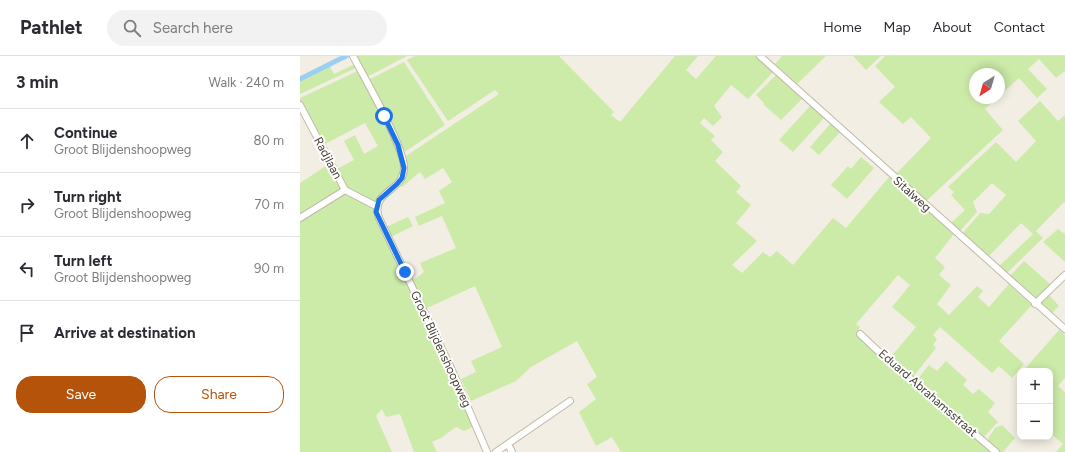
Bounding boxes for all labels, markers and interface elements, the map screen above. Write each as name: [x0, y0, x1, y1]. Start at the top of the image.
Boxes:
search box: [107, 10, 387, 46]
text: Pathlet: [20, 16, 83, 39]
icon: search: [121, 17, 143, 39]
text: Search here: [153, 19, 233, 37]
text: Home: [823, 19, 862, 36]
text: Map: [884, 19, 911, 36]
text: About: [933, 19, 972, 36]
text: Contact: [994, 19, 1045, 36]
north arrow: [969, 68, 1005, 104]
text: 3 min: [16, 72, 58, 92]
text: Walk · 240 m: [209, 75, 284, 90]
route start: [375, 107, 393, 125]
text: Continue: [54, 124, 117, 142]
icon: ahead: [16, 130, 38, 152]
text: 80 m: [253, 133, 284, 148]
street label: Radjlaan: [311, 135, 345, 182]
text: Groot Blijdenshoopweg: [54, 142, 191, 157]
street label: Sitalweg: [890, 173, 934, 215]
text: Turn right: [54, 188, 122, 206]
icon: right: [16, 194, 38, 216]
text: 70 m: [254, 197, 284, 212]
text: Groot Blijdenshoopweg: [54, 206, 191, 221]
text: Turn left: [54, 252, 112, 270]
icon: left: [16, 258, 38, 280]
text: 90 m: [254, 261, 284, 276]
route end: [396, 263, 414, 281]
text: Groot Blijdenshoopweg: [54, 270, 191, 285]
street label: Groot Blijdenshoopweg: [408, 289, 474, 409]
icon: arrive: [16, 322, 38, 344]
text: Arrive at destination: [54, 324, 195, 342]
street label: Eduard Abrahamsstraat: [876, 346, 980, 440]
map controls: [1017, 368, 1053, 440]
button: +: [1017, 368, 1053, 404]
button: Save: [16, 376, 146, 413]
button: Share: [154, 376, 284, 413]
button: −: [1017, 404, 1053, 440]

